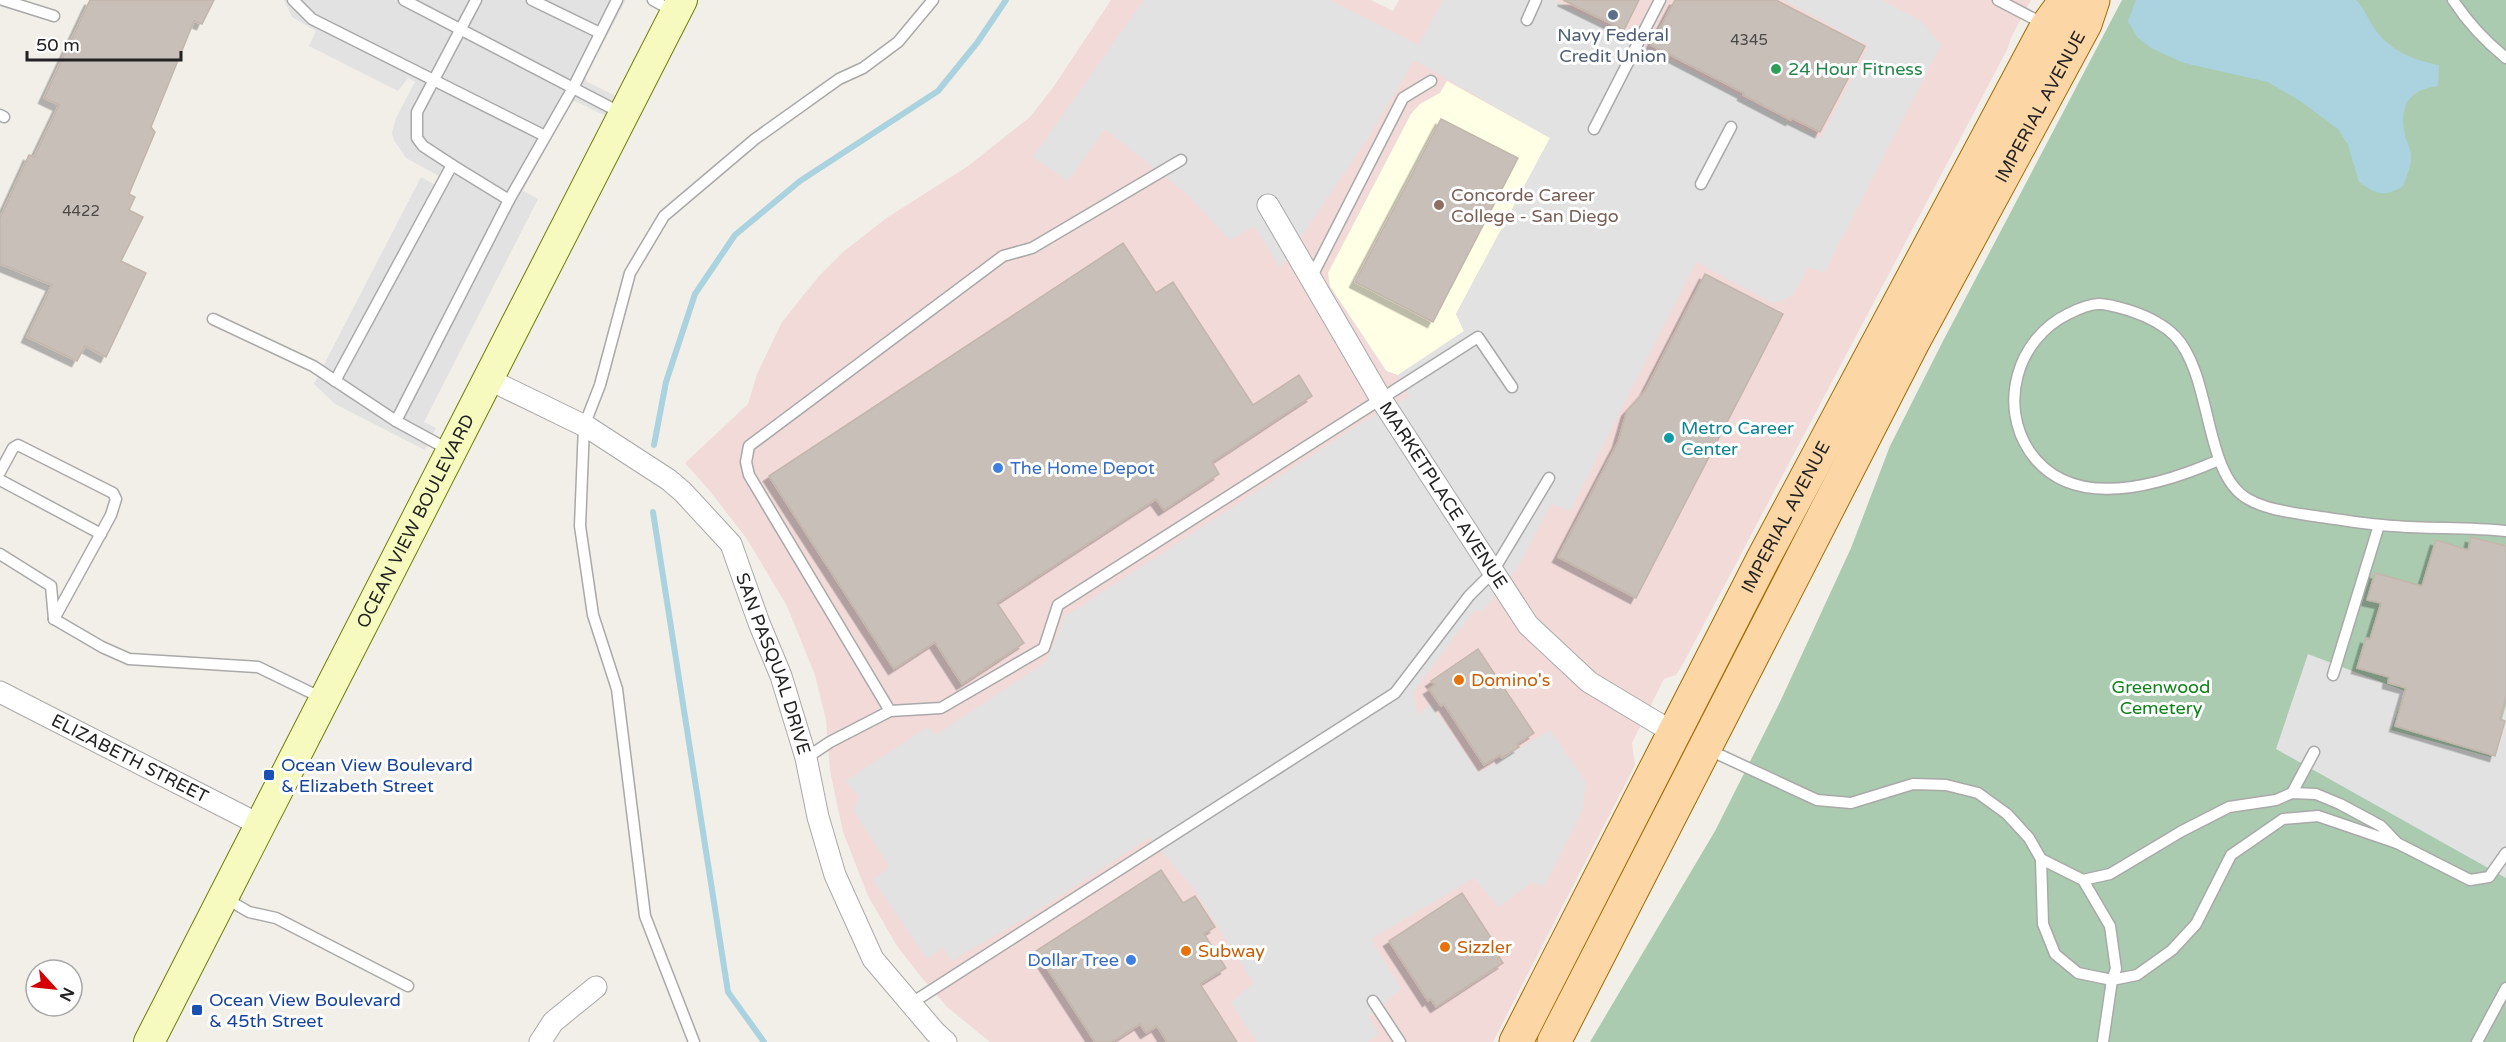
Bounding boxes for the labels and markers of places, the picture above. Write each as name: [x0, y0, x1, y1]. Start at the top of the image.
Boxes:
marker: Navy Federal Credit Union: [1606, 8, 1620, 22]
place label: Navy Federal Credit Union: [1557, 24, 1669, 67]
place label: 24 Hour Fitness: [1788, 58, 1923, 80]
marker: 24 Hour Fitness: [1769, 62, 1783, 76]
place label: Concorde Career College - San Diego: [1451, 184, 1619, 227]
marker: Concorde Career College - San Diego: [1432, 198, 1446, 212]
place label: Metro Career Center: [1681, 417, 1794, 460]
marker: Metro Career Center: [1662, 431, 1676, 445]
place label: The Home Depot: [1010, 457, 1155, 479]
marker: The Home Depot: [991, 461, 1005, 475]
place label: Domino's: [1471, 669, 1550, 691]
marker: Domino's: [1452, 673, 1466, 687]
place label: Ocean View Boulevard & Elizabeth Street: [281, 754, 473, 797]
marker: Ocean View Boulevard & Elizabeth Street: [262, 768, 276, 782]
place label: Sizzler: [1457, 936, 1512, 958]
place label: Subway: [1198, 940, 1265, 962]
marker: Sizzler: [1438, 940, 1452, 954]
marker: Subway: [1179, 944, 1193, 958]
place label: Dollar Tree: [1027, 949, 1119, 971]
marker: Dollar Tree: [1124, 953, 1138, 967]
place label: Ocean View Boulevard & 45th Street: [209, 989, 401, 1032]
marker: Ocean View Boulevard & 45th Street: [190, 1003, 204, 1017]

